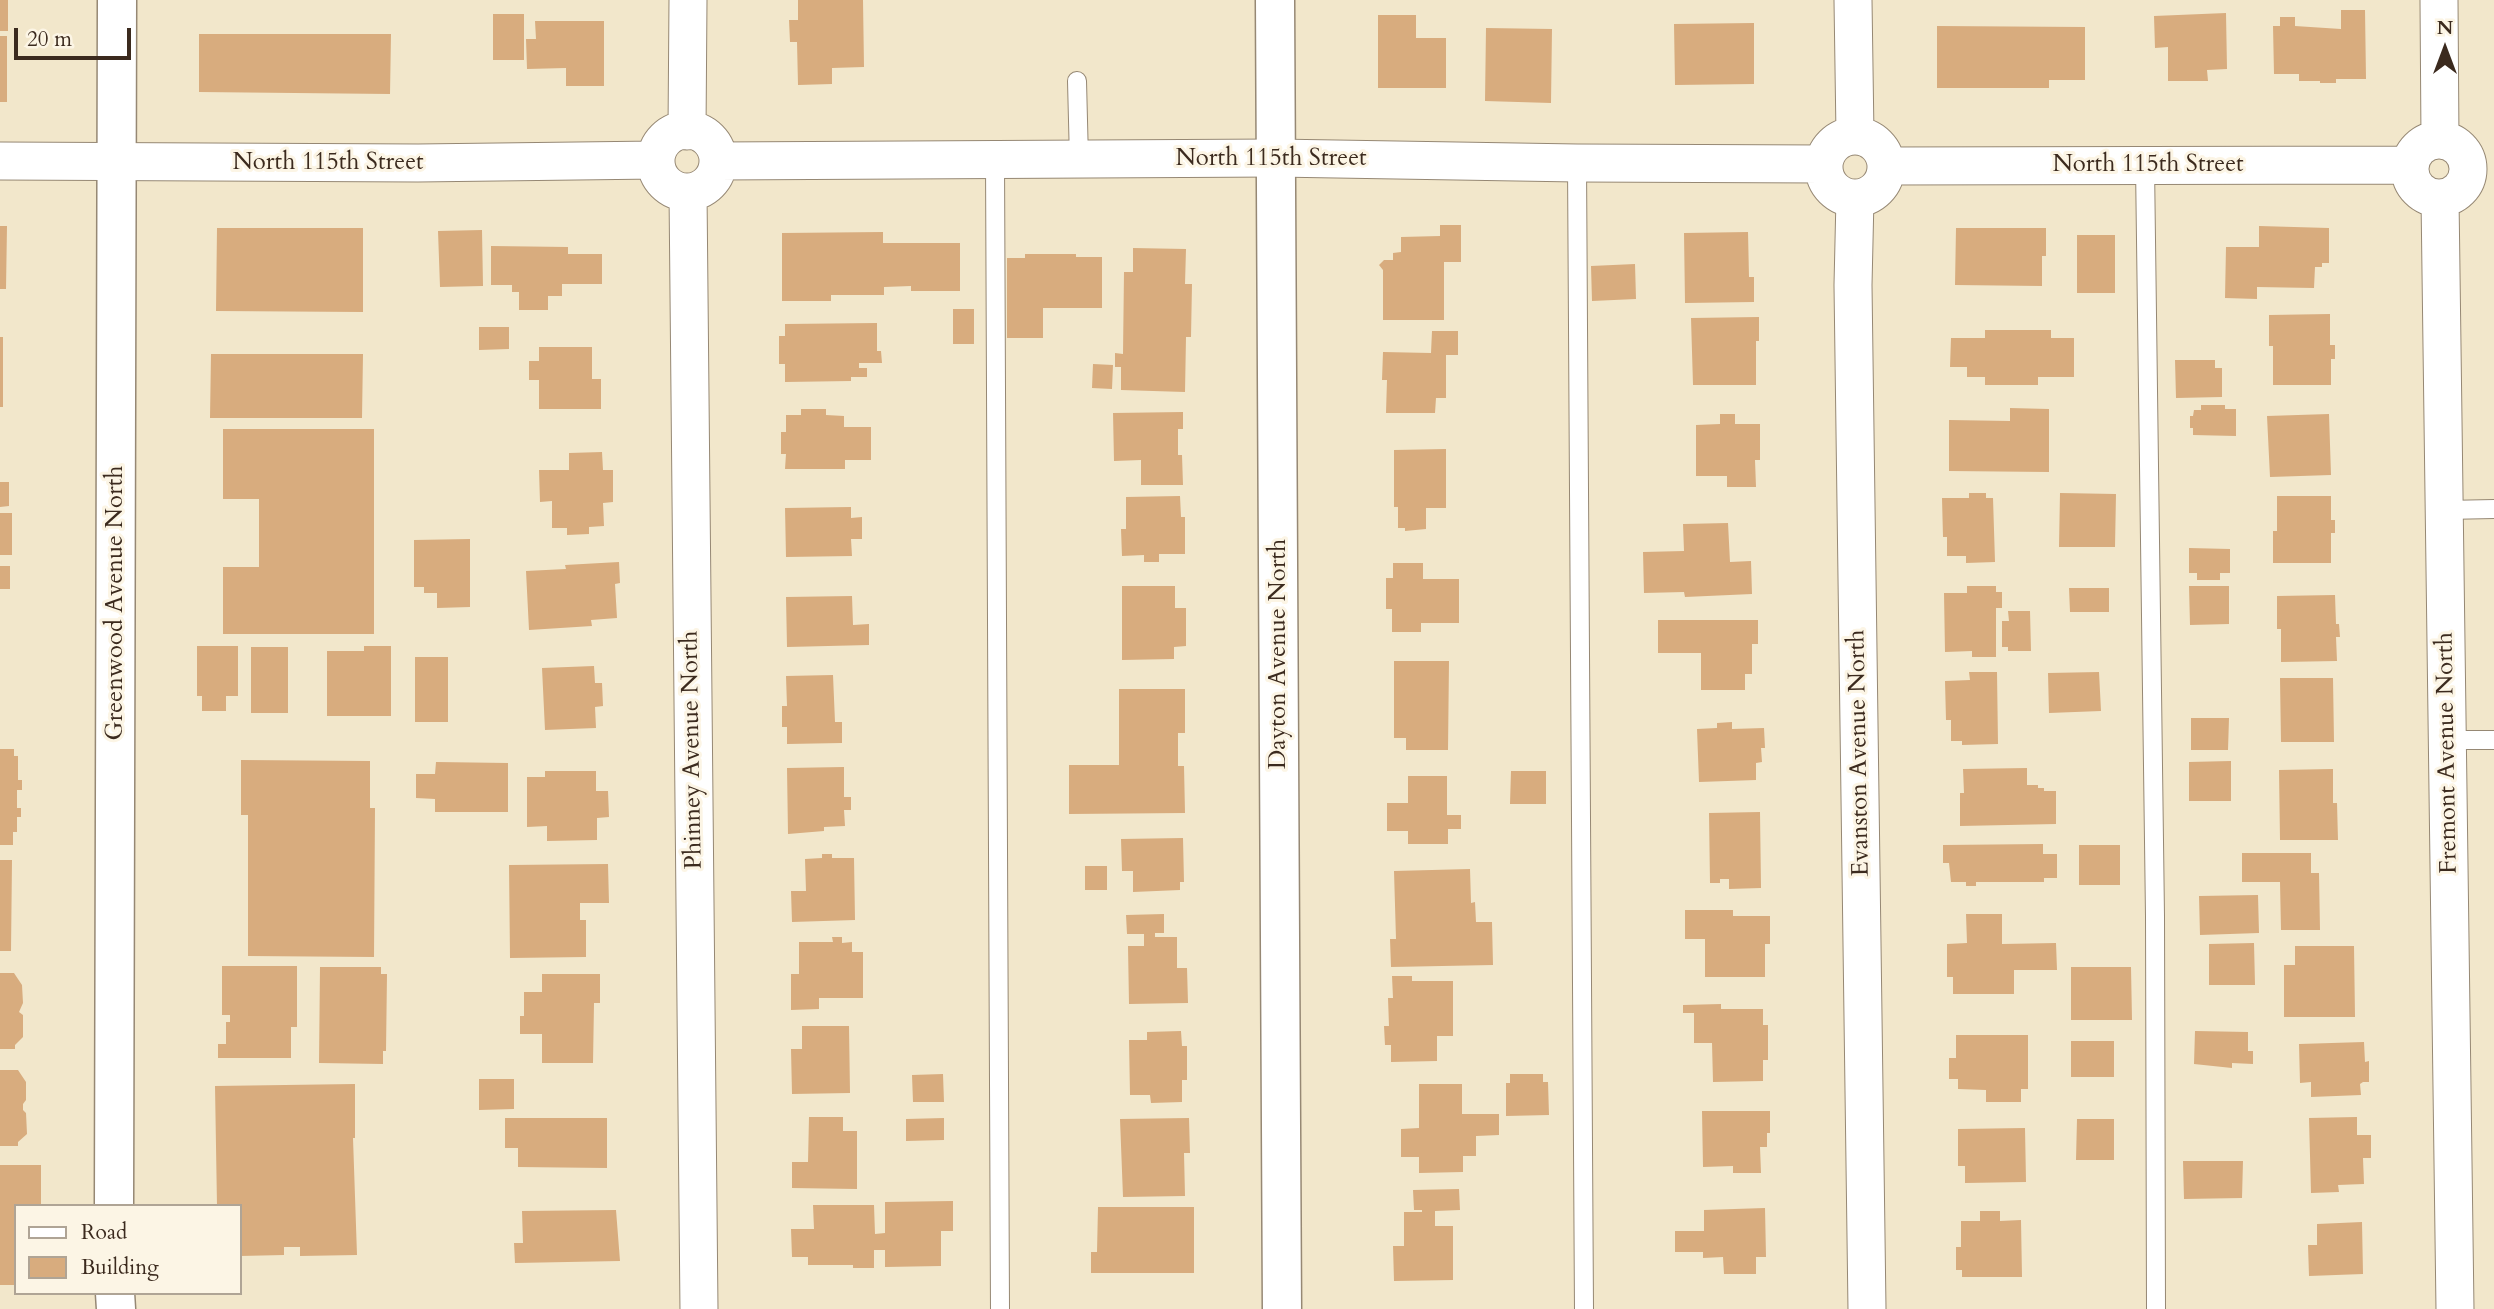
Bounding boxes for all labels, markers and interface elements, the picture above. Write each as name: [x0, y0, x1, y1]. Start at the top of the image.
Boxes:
scale bar: [18, 14, 135, 58]
north arrow: [2410, 14, 2480, 84]
text: N: [2437, 15, 2453, 41]
text: 20 m: [27, 25, 72, 54]
street label: North 115th Street: [1175, 145, 1367, 173]
street label: North 115th Street: [232, 149, 424, 177]
street label: North 115th Street: [2052, 151, 2244, 179]
street label: Greenwood Avenue North: [102, 466, 130, 740]
street label: Dayton Avenue North: [1265, 539, 1293, 769]
street label: Evanston Avenue North: [1843, 629, 1877, 877]
street label: Phinney Avenue North: [677, 630, 709, 870]
street label: Fremont Avenue North: [2431, 632, 2465, 874]
legend: [14, 1204, 242, 1295]
text: Road: [81, 1218, 127, 1247]
text: Building: [81, 1253, 159, 1282]

